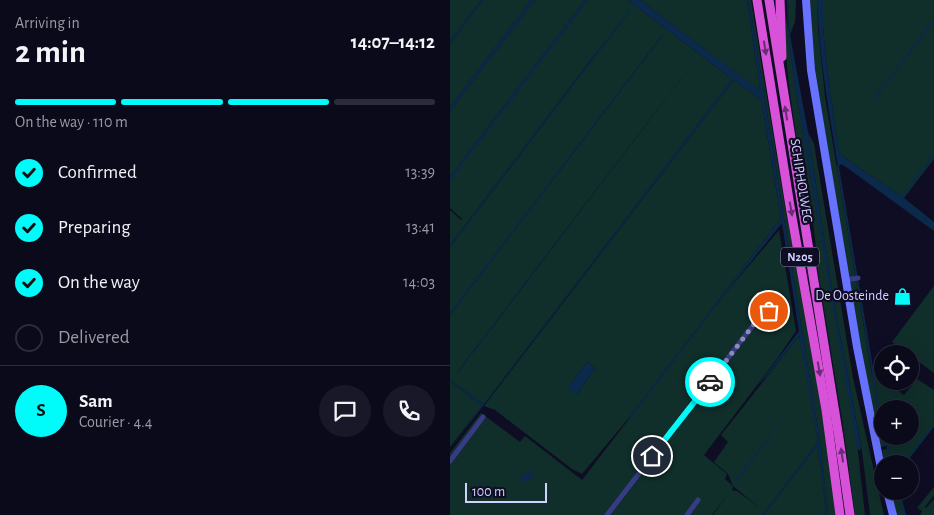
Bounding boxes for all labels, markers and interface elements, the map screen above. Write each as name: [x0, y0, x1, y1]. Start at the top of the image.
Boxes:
text: Arriving in: [15, 15, 80, 31]
text: 14:07–14:12: [351, 33, 435, 52]
text: 2 min: [15, 36, 86, 68]
one-way arrow: [762, 40, 770, 56]
one-way arrow: [782, 105, 790, 121]
text: On the way · 110 m: [15, 114, 128, 130]
street label: SCHIPHOLWEG: [787, 138, 815, 224]
icon: check: [15, 159, 43, 187]
text: Confirmed: [58, 163, 137, 182]
text: 13:39: [405, 164, 435, 180]
one-way arrow: [787, 201, 795, 217]
icon: check: [15, 214, 43, 242]
text: Preparing: [58, 218, 131, 237]
text: 13:41: [406, 219, 435, 235]
road number: N205: [781, 248, 819, 266]
icon: check: [15, 269, 43, 297]
text: On the way: [58, 273, 140, 292]
text: 14:03: [403, 274, 435, 290]
shop icon: De Oosteinde: [893, 286, 913, 306]
place label: De Oosteinde: [815, 289, 889, 303]
pin: [748, 290, 790, 332]
icon: bag: [755, 297, 783, 325]
text: Delivered: [58, 328, 130, 347]
map controls: [874, 345, 919, 500]
button: locate: [874, 345, 919, 390]
courier: [685, 357, 735, 407]
one-way arrow: [815, 361, 823, 377]
icon: car: [696, 368, 724, 396]
button: chat: [319, 385, 371, 437]
button: phone: [383, 385, 435, 437]
text: Sam: [79, 392, 113, 411]
button: +: [874, 400, 919, 445]
text: S: [36, 401, 46, 420]
text: Courier · 4.4: [79, 414, 152, 430]
pin: [631, 435, 673, 477]
icon: home: [638, 442, 666, 470]
one-way arrow: [837, 446, 845, 462]
button: −: [874, 455, 919, 500]
scale bar: [465, 480, 548, 503]
text: 100 m: [472, 485, 505, 499]

